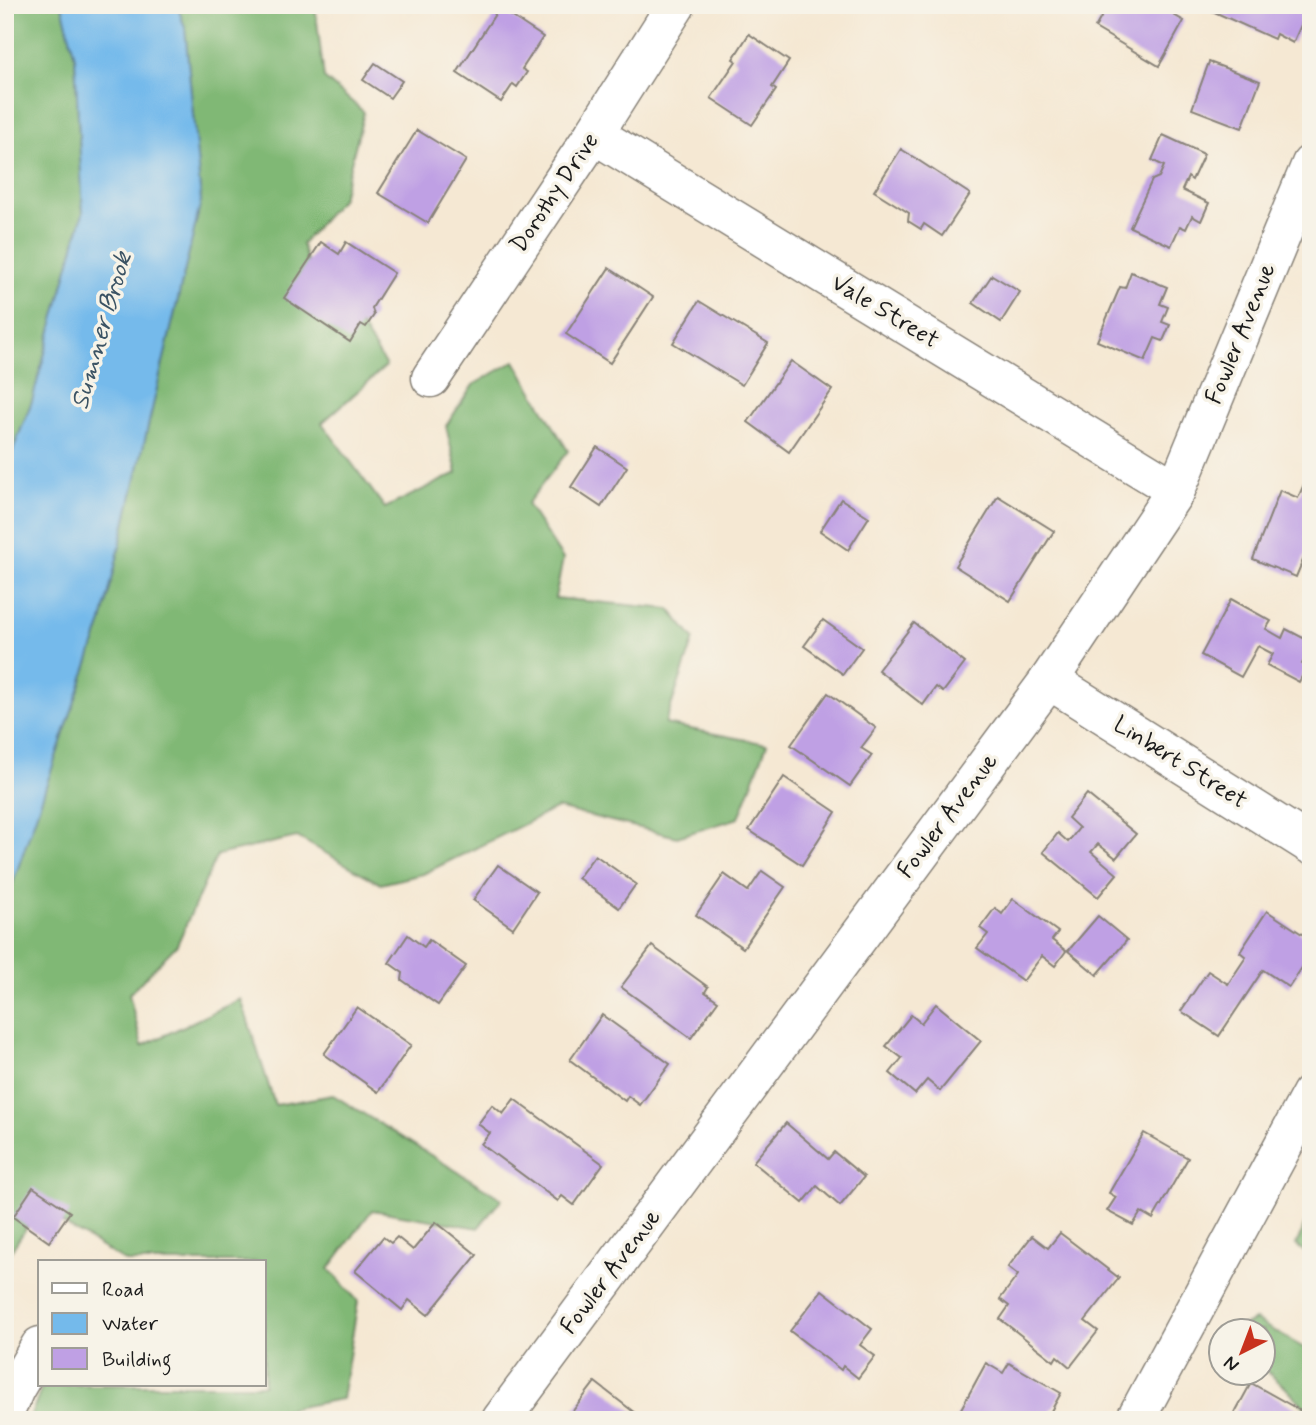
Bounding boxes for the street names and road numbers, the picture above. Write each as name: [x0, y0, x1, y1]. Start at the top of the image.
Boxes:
street label: Dorothy Drive: [504, 127, 606, 259]
street label: Fowler Avenue: [1199, 259, 1283, 409]
street label: Vale Street: [825, 268, 945, 356]
street label: Linbert Street: [1107, 709, 1253, 817]
street label: Fowler Avenue: [891, 747, 1005, 885]
street label: Fowler Avenue: [554, 1203, 668, 1341]

